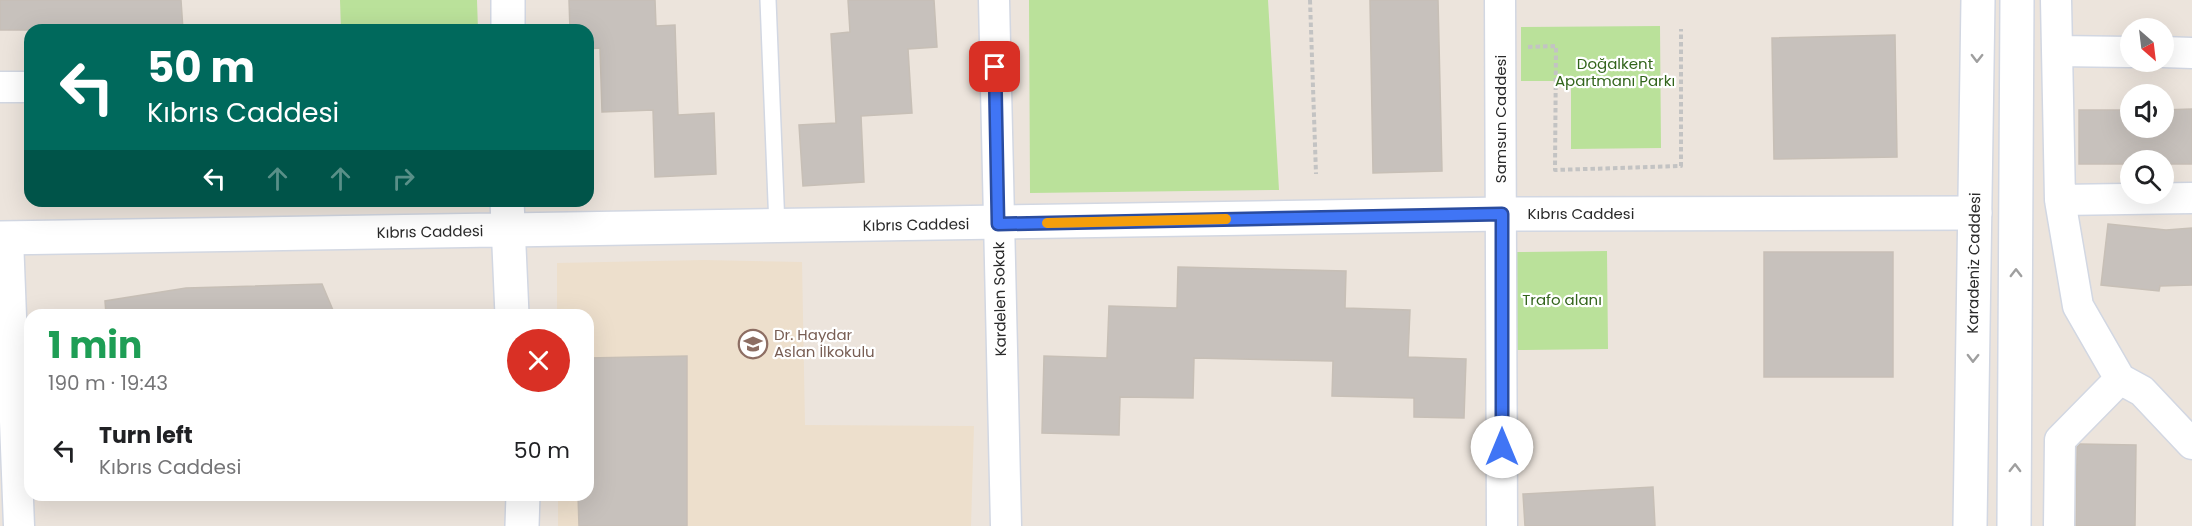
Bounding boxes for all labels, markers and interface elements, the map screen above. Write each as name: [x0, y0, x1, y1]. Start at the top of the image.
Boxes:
north arrow: [2120, 18, 2174, 72]
map controls: [2120, 18, 2174, 204]
text: 50 m: [147, 38, 255, 97]
pin: [969, 41, 1020, 92]
icon: left: [48, 48, 126, 126]
icon: arrive: [978, 50, 1011, 83]
park label: Doğalkent Apartmanı Parkı: [1555, 53, 1675, 91]
one-way arrow: [1971, 54, 1983, 63]
street label: Samsun Caddesi: [1490, 55, 1511, 183]
button: sound: [2120, 84, 2174, 138]
text: Kıbrıs Caddesi: [147, 94, 339, 131]
button: search: [2120, 150, 2174, 204]
icon: left: [198, 162, 231, 195]
icon: ahead: [261, 162, 294, 195]
icon: ahead: [324, 162, 357, 195]
icon: right: [387, 162, 420, 195]
street label: Karadeniz Caddesi: [1962, 192, 1985, 334]
street label: Kıbrıs Caddesi: [1528, 203, 1634, 224]
street label: Kıbrıs Caddesi: [862, 213, 970, 236]
street label: Kıbrıs Caddesi: [376, 220, 484, 243]
street label: Kardelen Sokak: [988, 241, 1011, 357]
one-way arrow: [2010, 268, 2022, 277]
park label: Trafo alanı: [1522, 289, 1602, 310]
text: 1 min: [48, 320, 142, 371]
place label: Dr. Haydar Aslan İlkokulu: [774, 324, 875, 362]
school or university icon: Dr. Haydar Aslan İlkokulu: [737, 328, 769, 360]
button: close: [507, 329, 570, 392]
one-way arrow: [1966, 354, 1979, 363]
text: 190 m · 19:43: [48, 369, 168, 397]
position arrow: [1470, 415, 1534, 479]
text: Turn left: [99, 420, 193, 451]
icon: left: [48, 434, 81, 467]
text: 50 m: [514, 435, 570, 466]
text: Kıbrıs Caddesi: [99, 453, 241, 481]
one-way arrow: [2009, 463, 2021, 472]

